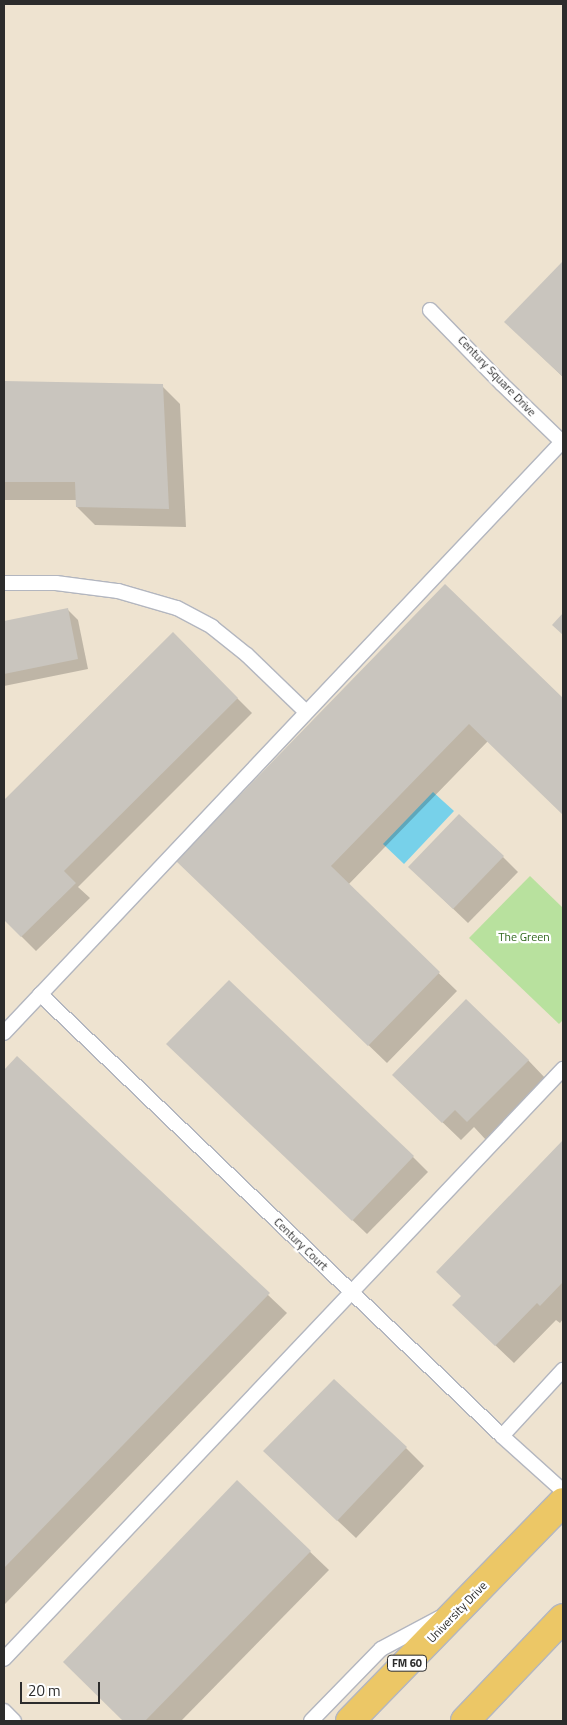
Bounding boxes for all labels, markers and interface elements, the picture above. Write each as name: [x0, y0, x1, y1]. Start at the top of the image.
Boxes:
street label: Century Square Drive: [455, 333, 539, 419]
park label: The Green: [498, 930, 550, 944]
street label: Century Court: [271, 1215, 331, 1273]
street label: University Drive: [424, 1578, 490, 1646]
road number: FM 60: [386, 1655, 428, 1672]
scale bar: [22, 1672, 102, 1704]
text: 20 m: [28, 1679, 61, 1702]

